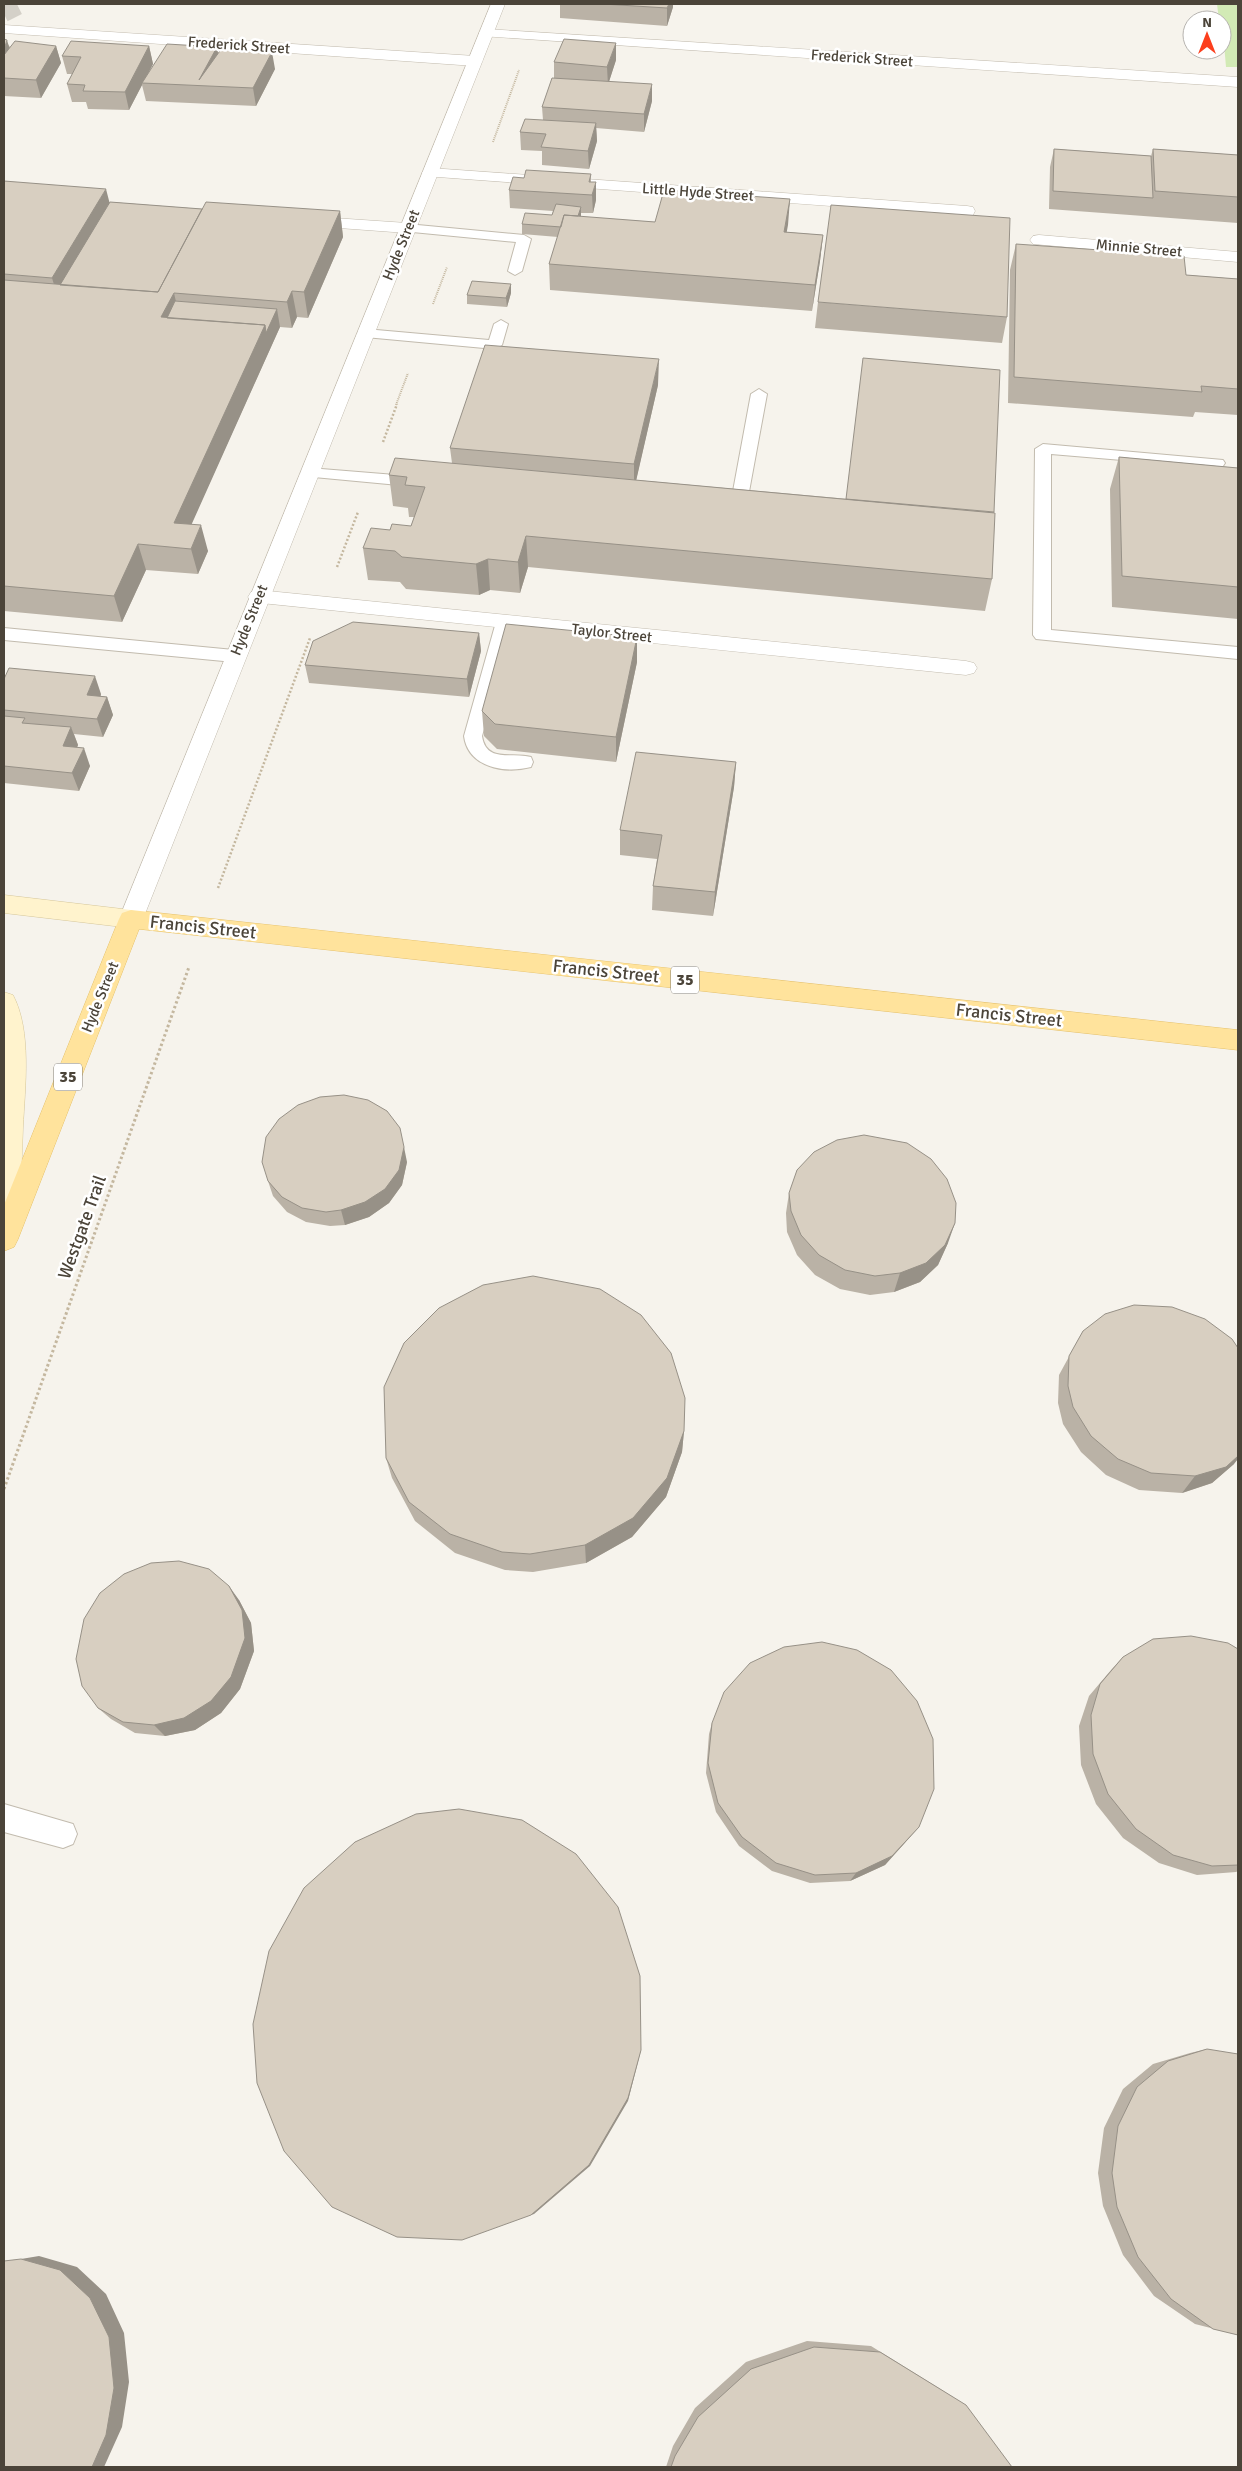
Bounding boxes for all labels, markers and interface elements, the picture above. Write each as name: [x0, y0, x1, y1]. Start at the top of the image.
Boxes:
north arrow: [1182, 10, 1232, 60]
text: N: [1202, 14, 1212, 31]
street label: Frederick Street: [187, 32, 291, 58]
street label: Frederick Street: [810, 45, 914, 71]
street label: Little Hyde Street: [642, 179, 754, 205]
street label: Hyde Street: [379, 207, 423, 283]
street label: Minnie Street: [1095, 235, 1183, 261]
street label: Hyde Street: [227, 582, 271, 658]
street label: Taylor Street: [571, 620, 653, 646]
street label: Francis Street: [149, 910, 257, 944]
street label: Francis Street: [552, 954, 660, 988]
street label: Hyde Street: [78, 959, 122, 1035]
road number: 35: [671, 966, 699, 994]
street label: Francis Street: [955, 998, 1063, 1032]
road number: 35: [54, 1064, 82, 1090]
street label: Westgate Trail: [53, 1172, 111, 1282]

